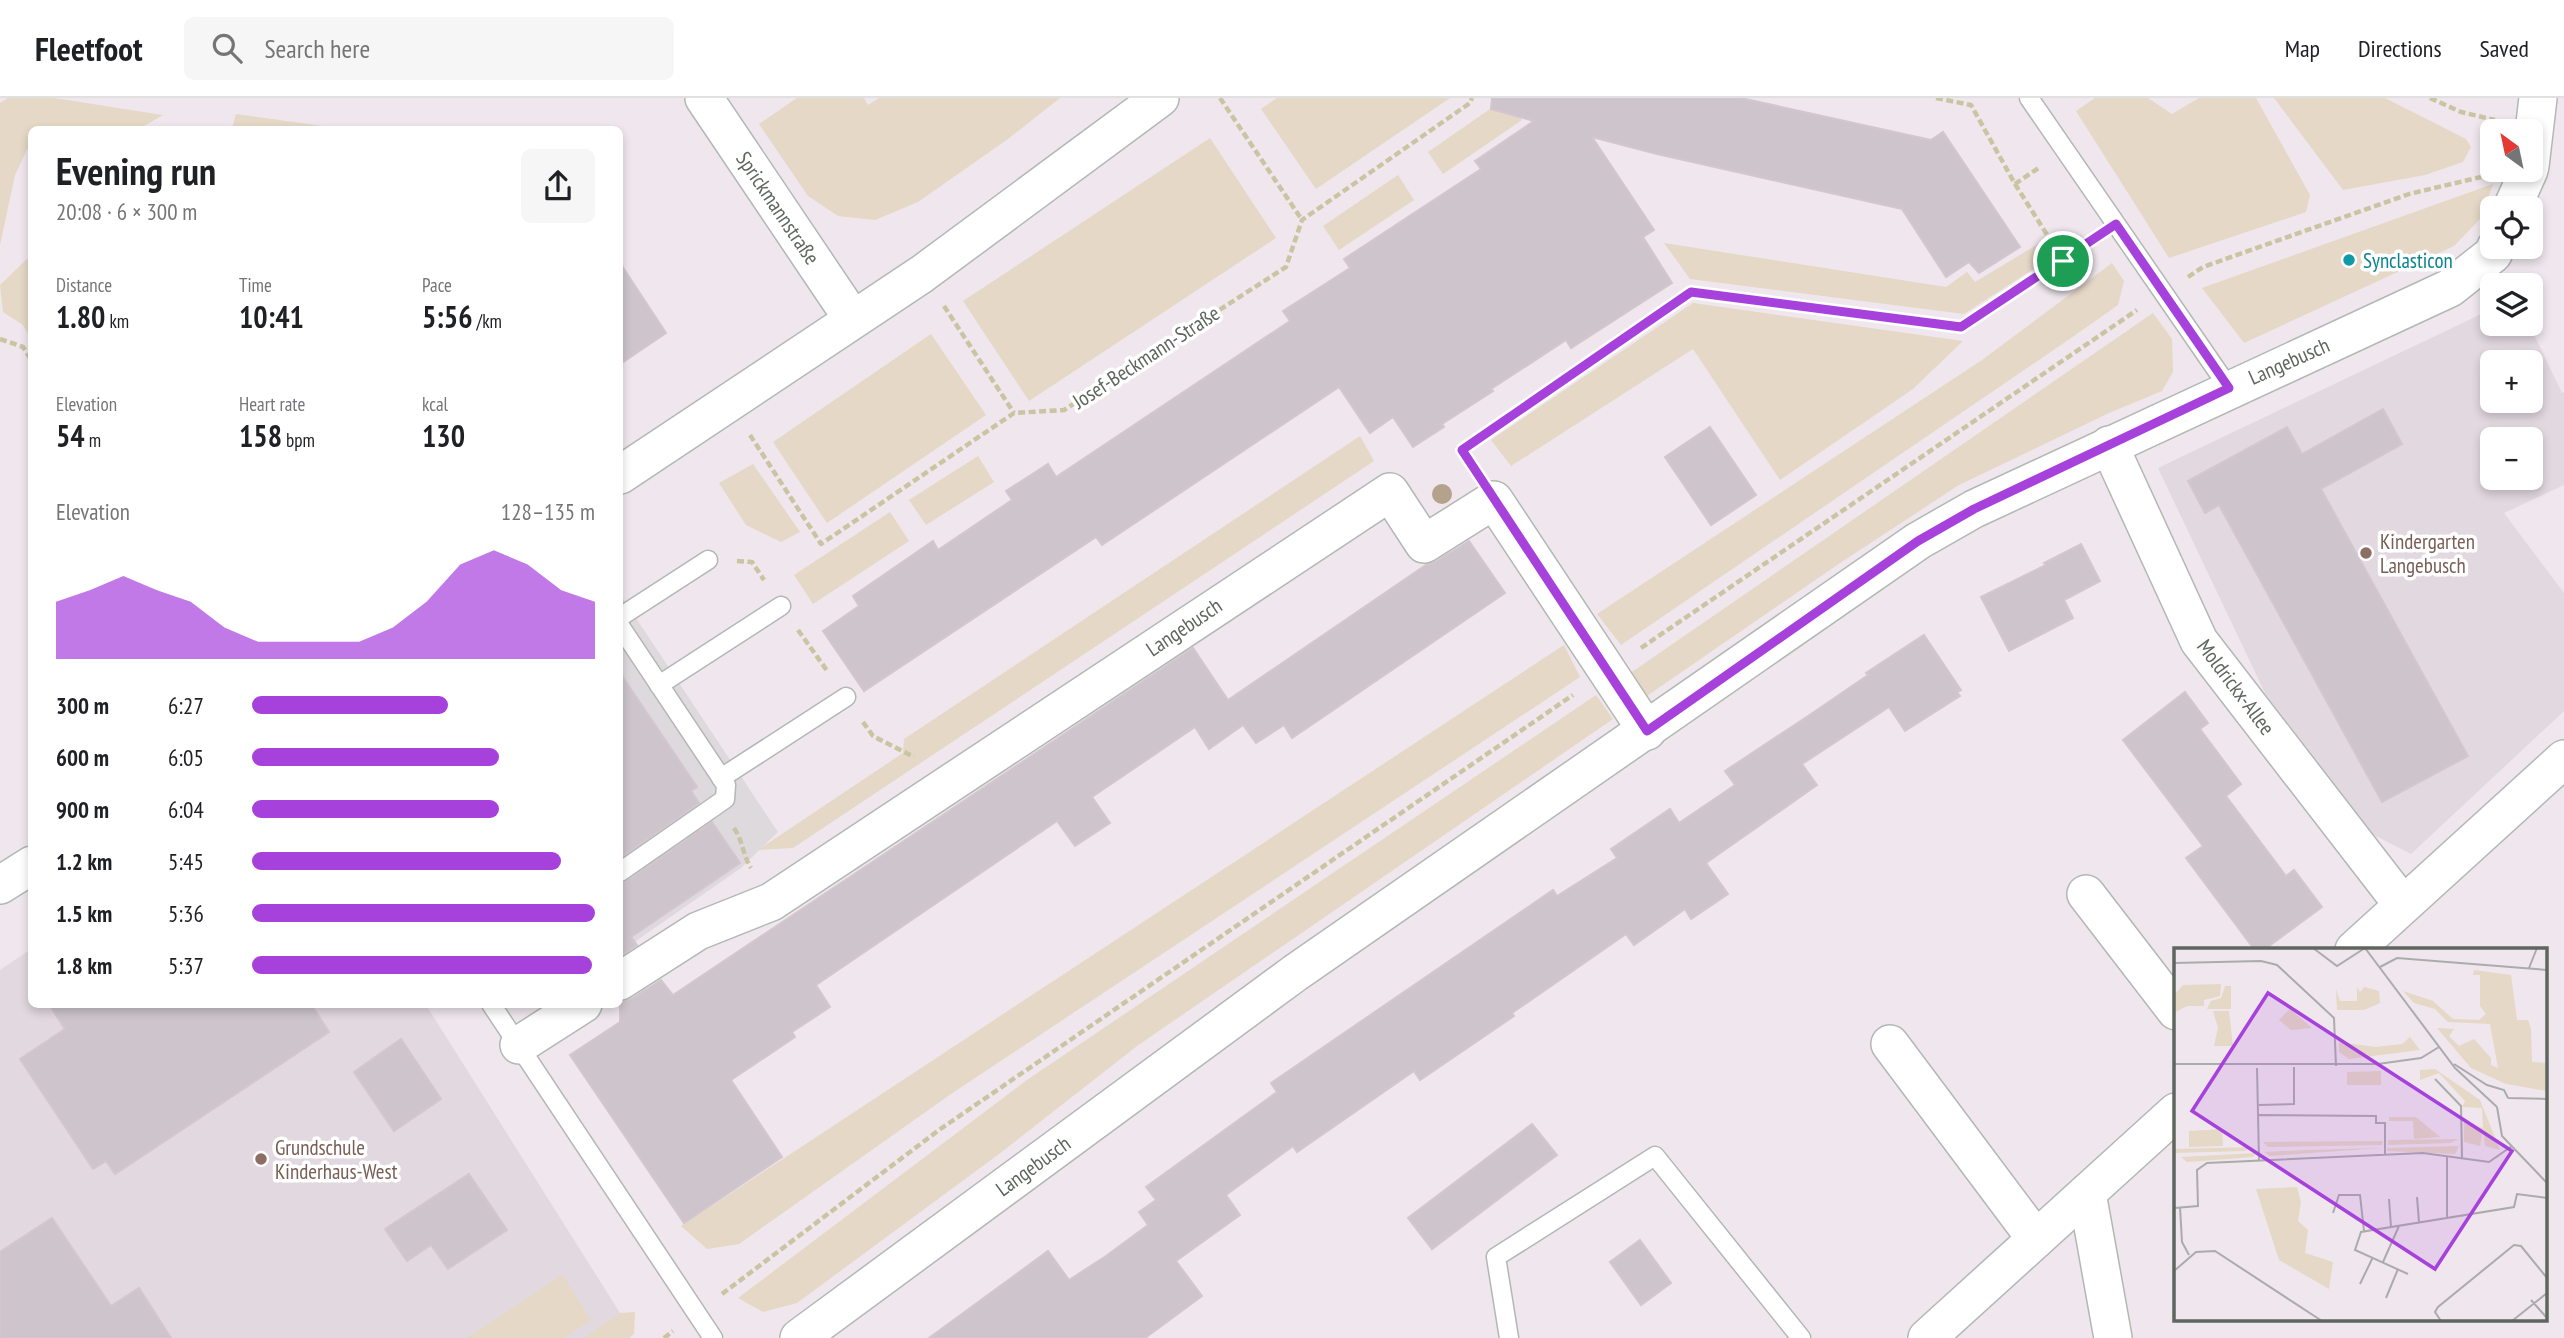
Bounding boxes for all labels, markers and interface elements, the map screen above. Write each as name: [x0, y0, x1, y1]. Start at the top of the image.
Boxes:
search box: [184, 17, 674, 80]
text: Fleetfoot: [35, 27, 142, 70]
icon: search: [208, 29, 246, 67]
text: Search here: [264, 32, 370, 65]
text: Map: [2285, 33, 2320, 64]
text: Directions: [2358, 33, 2442, 64]
text: Saved: [2480, 33, 2529, 64]
north arrow: [2480, 119, 2543, 182]
map controls: [2480, 119, 2543, 490]
text: Evening run: [56, 146, 216, 195]
street label: Sprickmannstraße: [730, 146, 826, 270]
button: share: [521, 149, 595, 223]
button: locate: [2480, 196, 2543, 259]
text: 20:08 · 6 × 300 m: [56, 197, 197, 226]
pin: [2033, 231, 2093, 291]
icon: arrive: [2044, 242, 2082, 280]
place label: Synclasticon: [2363, 247, 2453, 274]
marker: Synclasticon: [2341, 252, 2357, 268]
text: Distance: [56, 273, 112, 297]
text: Time: [239, 273, 272, 297]
text: Pace: [422, 273, 452, 297]
button: layers: [2480, 273, 2543, 336]
text: 1.80: [56, 297, 105, 336]
text: 10:41: [239, 297, 304, 336]
text: 5:56: [422, 297, 473, 336]
street label: Josef-Beckmann-Straße: [1067, 299, 1225, 415]
text: km: [105, 309, 129, 333]
text: /km: [473, 309, 502, 333]
street label: Langebusch: [2244, 331, 2334, 391]
button: +: [2480, 350, 2543, 413]
text: Elevation: [56, 392, 117, 416]
text: Heart rate: [239, 392, 305, 416]
text: kcal: [422, 392, 448, 416]
text: 54: [56, 416, 85, 455]
text: 158: [239, 416, 282, 455]
text: 130: [422, 416, 465, 455]
button: −: [2480, 427, 2543, 490]
text: m: [85, 428, 101, 452]
text: bpm: [282, 428, 315, 452]
text: Elevation: [56, 497, 130, 526]
text: 128–135 m: [501, 497, 595, 526]
place label: Kindergarten Langebusch: [2380, 528, 2475, 579]
marker: Kindergarten Langebusch: [2358, 545, 2374, 561]
street label: Langebusch: [1141, 592, 1227, 662]
street label: Moldrickx-Allee: [2191, 634, 2281, 740]
text: 300 m: [56, 691, 109, 720]
text: 6:27: [168, 691, 204, 720]
text: 600 m: [56, 743, 109, 772]
text: 6:05: [168, 743, 204, 772]
text: 900 m: [56, 795, 109, 824]
text: 6:04: [168, 795, 204, 824]
text: 1.2 km: [56, 847, 112, 876]
text: 5:45: [168, 847, 204, 876]
text: 1.5 km: [56, 899, 112, 928]
text: 5:36: [168, 899, 204, 928]
inset map: [2174, 948, 2546, 1320]
text: 1.8 km: [56, 951, 112, 980]
text: 5:37: [168, 951, 204, 980]
street label: Langebusch: [990, 1130, 1076, 1202]
place label: Grundschule Kinderhaus-West: [275, 1134, 398, 1185]
marker: Grundschule Kinderhaus-West: [253, 1151, 269, 1167]

